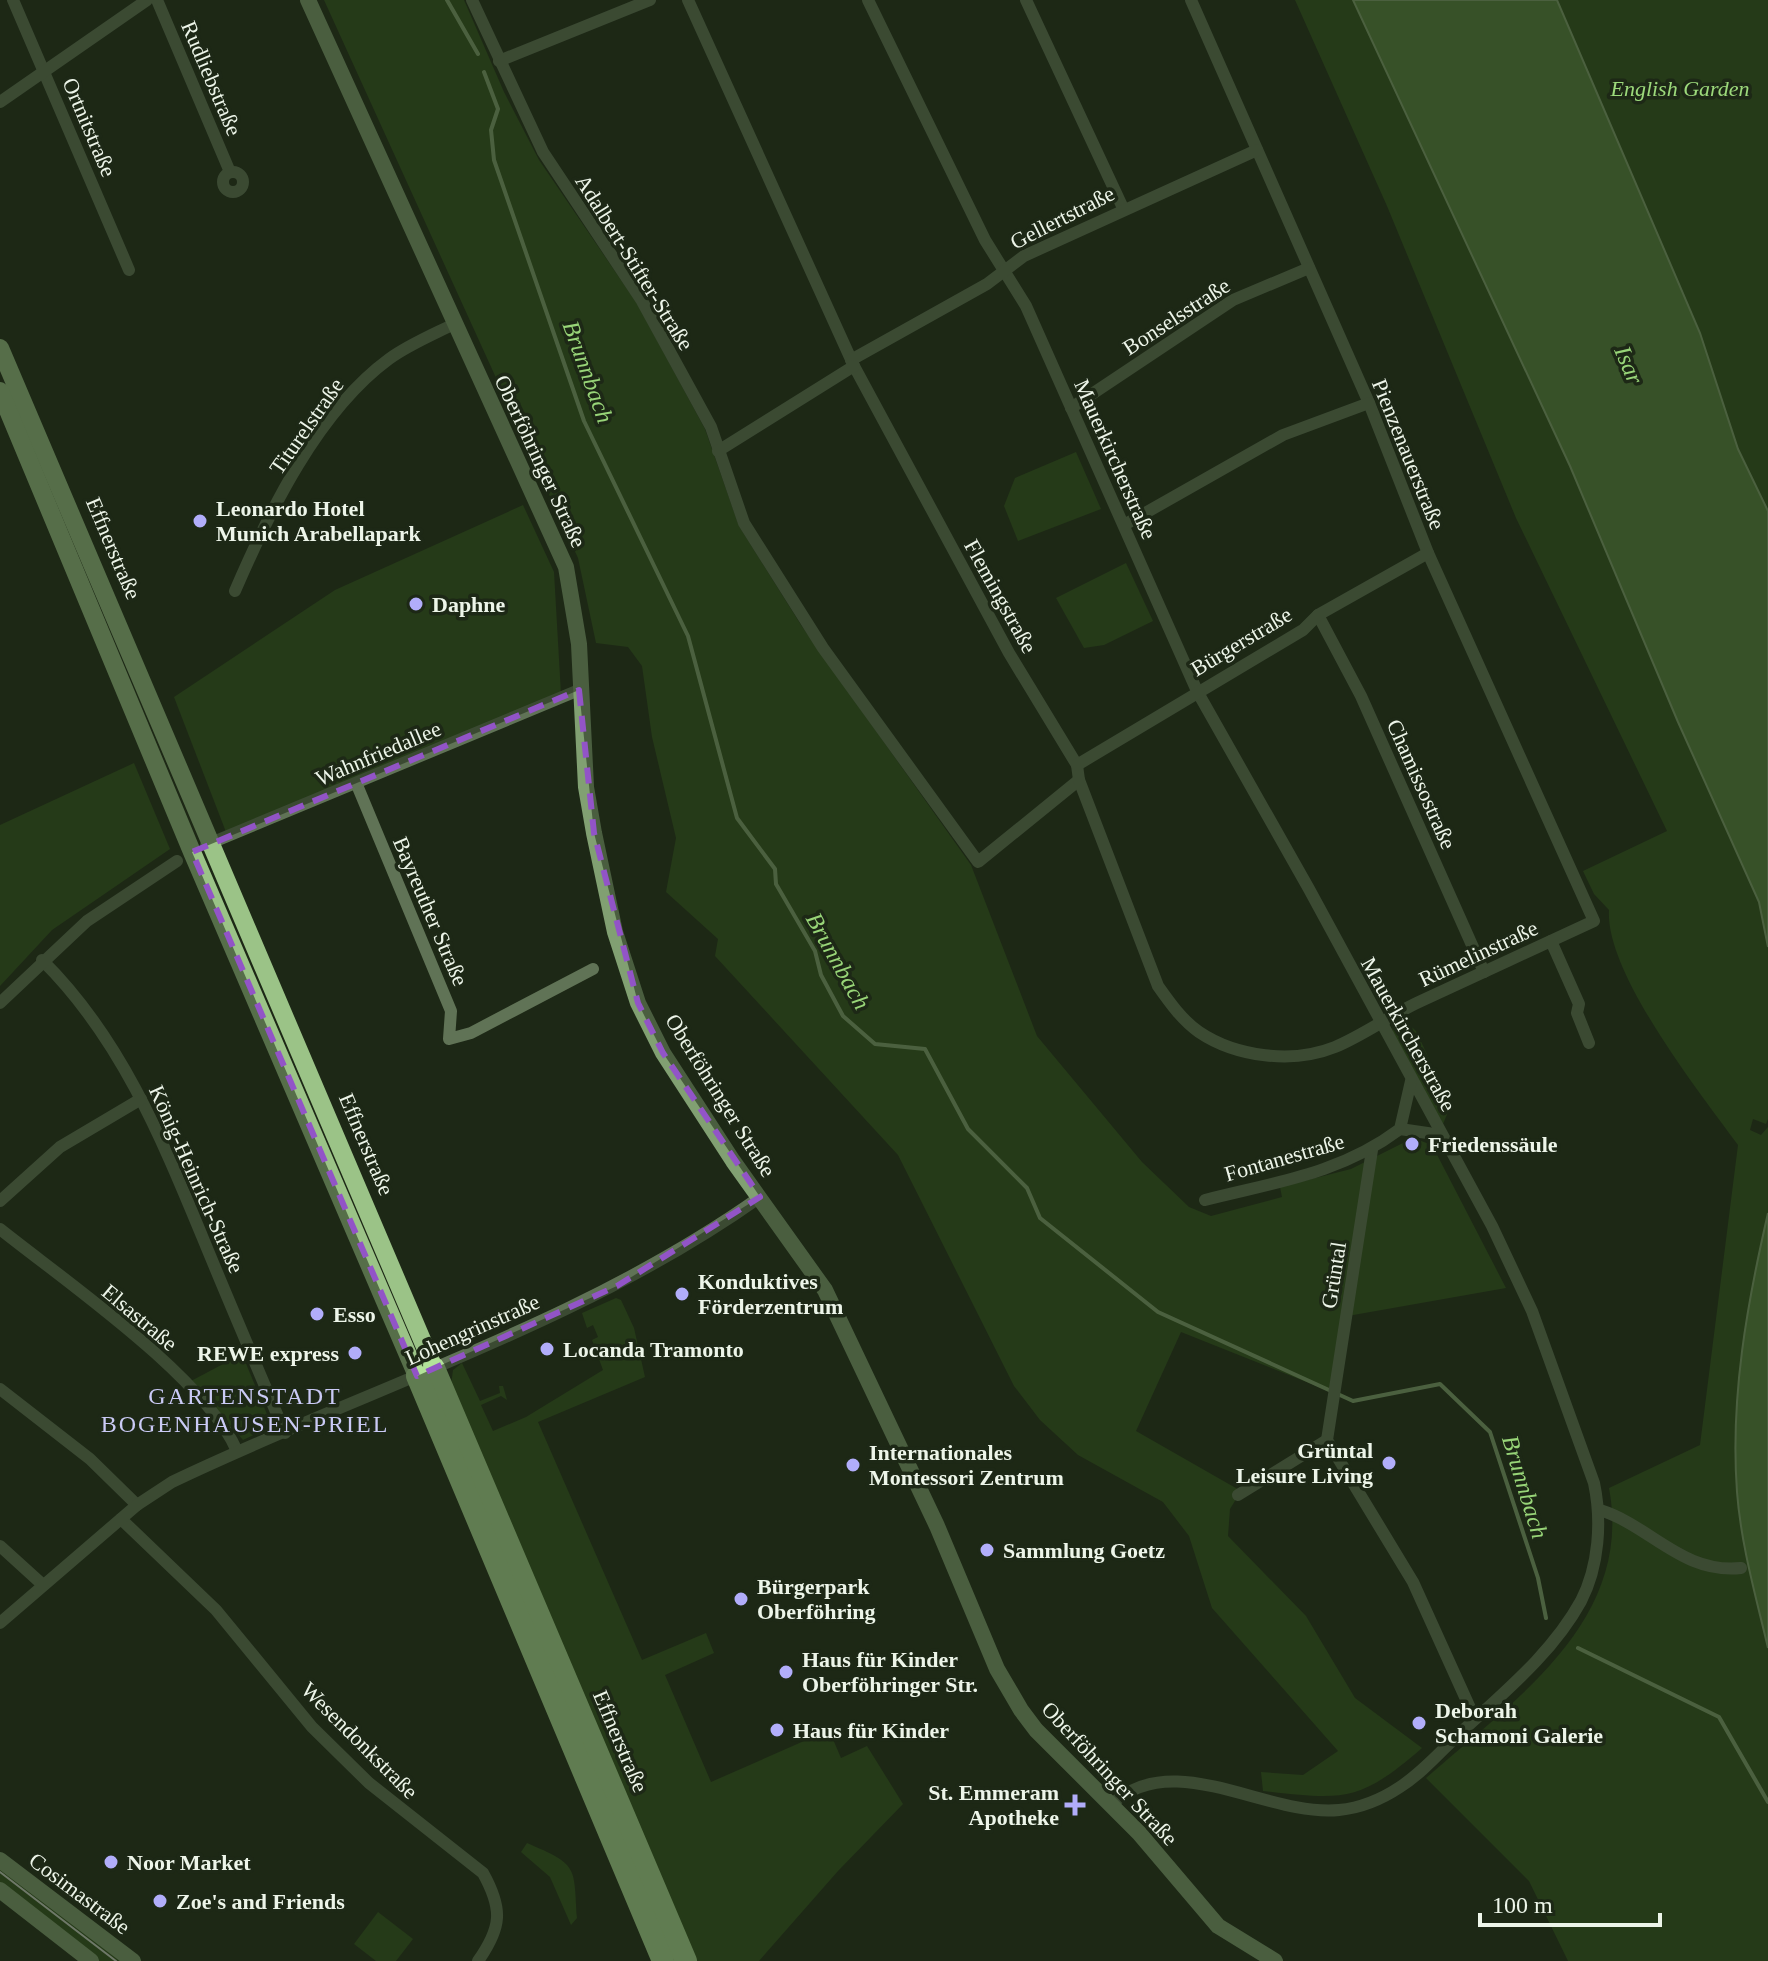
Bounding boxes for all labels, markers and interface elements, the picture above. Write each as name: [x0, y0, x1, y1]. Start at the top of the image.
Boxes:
street label: Rudliebstraße: [176, 17, 247, 139]
street label: Ortnitstraße: [58, 74, 122, 180]
park label: English Garden: [1609, 76, 1750, 101]
street label: Adalbert-Stifter-Straße: [570, 170, 699, 355]
street label: Gellertstraße: [1006, 181, 1119, 254]
street label: Bonselsstraße: [1118, 273, 1234, 360]
water label: Brunnbach: [558, 317, 618, 427]
water label: Isar: [1609, 341, 1649, 388]
street label: Oberföhringer Straße: [490, 371, 592, 551]
street label: Titurelstraße: [264, 373, 349, 479]
street label: Mauerkircherstraße: [1069, 375, 1162, 543]
street label: Pienzenauerstraße: [1367, 375, 1450, 533]
street label: Effnerstraße: [81, 493, 146, 603]
place label: Leonardo Hotel Munich Arabellapark: [216, 496, 422, 546]
marker: Leonardo Hotel Munich Arabellapark: [191, 512, 209, 530]
street label: Flemingstraße: [959, 535, 1042, 657]
place label: Daphne: [432, 592, 506, 617]
marker: Daphne: [407, 595, 425, 613]
street label: Bürgerstraße: [1186, 602, 1296, 681]
street label: Chamissostraße: [1382, 715, 1461, 853]
street label: Wahnfriedallee: [312, 716, 445, 791]
street label: Bayreuther Straße: [388, 833, 473, 989]
water label: Brunnbach: [801, 908, 875, 1014]
street label: Rümelinstraße: [1415, 915, 1542, 992]
street label: Mauerkircherstraße: [1356, 953, 1461, 1116]
street label: Oberföhringer Straße: [660, 1009, 781, 1181]
street label: König-Heinrich-Straße: [144, 1081, 249, 1277]
street label: Effnerstraße: [334, 1089, 399, 1199]
street label: Fontanestraße: [1221, 1128, 1347, 1187]
place label: Friedenssäule: [1428, 1132, 1558, 1157]
marker: Friedenssäule: [1403, 1135, 1421, 1153]
street label: Grüntal: [1316, 1240, 1351, 1310]
place label: Konduktives Förderzentrum: [698, 1269, 843, 1319]
street label: Elsastraße: [97, 1279, 182, 1356]
marker: Konduktives Förderzentrum: [673, 1285, 691, 1303]
street label: Lohengrinstraße: [401, 1289, 543, 1370]
place label: Esso: [333, 1302, 376, 1327]
marker: Esso: [308, 1305, 326, 1323]
place label: Locanda Tramonto: [563, 1337, 744, 1362]
marker: Locanda Tramonto: [538, 1340, 556, 1358]
place label: REWE express: [197, 1341, 339, 1366]
marker: REWE express: [346, 1344, 364, 1362]
district label: GARTENSTADT BOGENHAUSEN-PRIEL: [101, 1383, 389, 1437]
water label: Brunnbach: [1497, 1432, 1553, 1542]
place label: Grüntal Leisure Living: [1236, 1438, 1373, 1488]
place label: Internationales Montessori Zentrum: [869, 1440, 1064, 1490]
marker: Grüntal Leisure Living: [1380, 1454, 1398, 1472]
marker: Internationales Montessori Zentrum: [844, 1456, 862, 1474]
place label: Sammlung Goetz: [1003, 1538, 1165, 1563]
marker: Sammlung Goetz: [978, 1541, 996, 1559]
place label: Bürgerpark Oberföhring: [757, 1574, 876, 1624]
marker: Bürgerpark Oberföhring: [732, 1590, 750, 1608]
place label: Haus für Kinder Oberföhringer Str.: [802, 1647, 978, 1697]
marker: Haus für Kinder Oberföhringer Str.: [777, 1663, 795, 1681]
street label: Wesendonkstraße: [296, 1677, 423, 1804]
street label: Effnerstraße: [588, 1686, 653, 1796]
street label: Oberföhringer Straße: [1037, 1696, 1183, 1850]
place label: Deborah Schamoni Galerie: [1435, 1698, 1603, 1748]
marker: Deborah Schamoni Galerie: [1410, 1714, 1428, 1732]
place label: Haus für Kinder: [793, 1718, 949, 1743]
marker: Haus für Kinder: [768, 1721, 786, 1739]
place label: St. Emmeram Apotheke: [928, 1780, 1059, 1830]
marker: St. Emmeram Apotheke: [1066, 1796, 1084, 1814]
street label: Cosimastraße: [24, 1847, 135, 1939]
place label: Noor Market: [127, 1850, 251, 1875]
marker: Noor Market: [102, 1853, 120, 1871]
scale bar: [1480, 1877, 1660, 1927]
place label: Zoe's and Friends: [176, 1889, 345, 1914]
marker: Zoe's and Friends: [151, 1892, 169, 1910]
text: 100 m: [1492, 1892, 1553, 1918]

